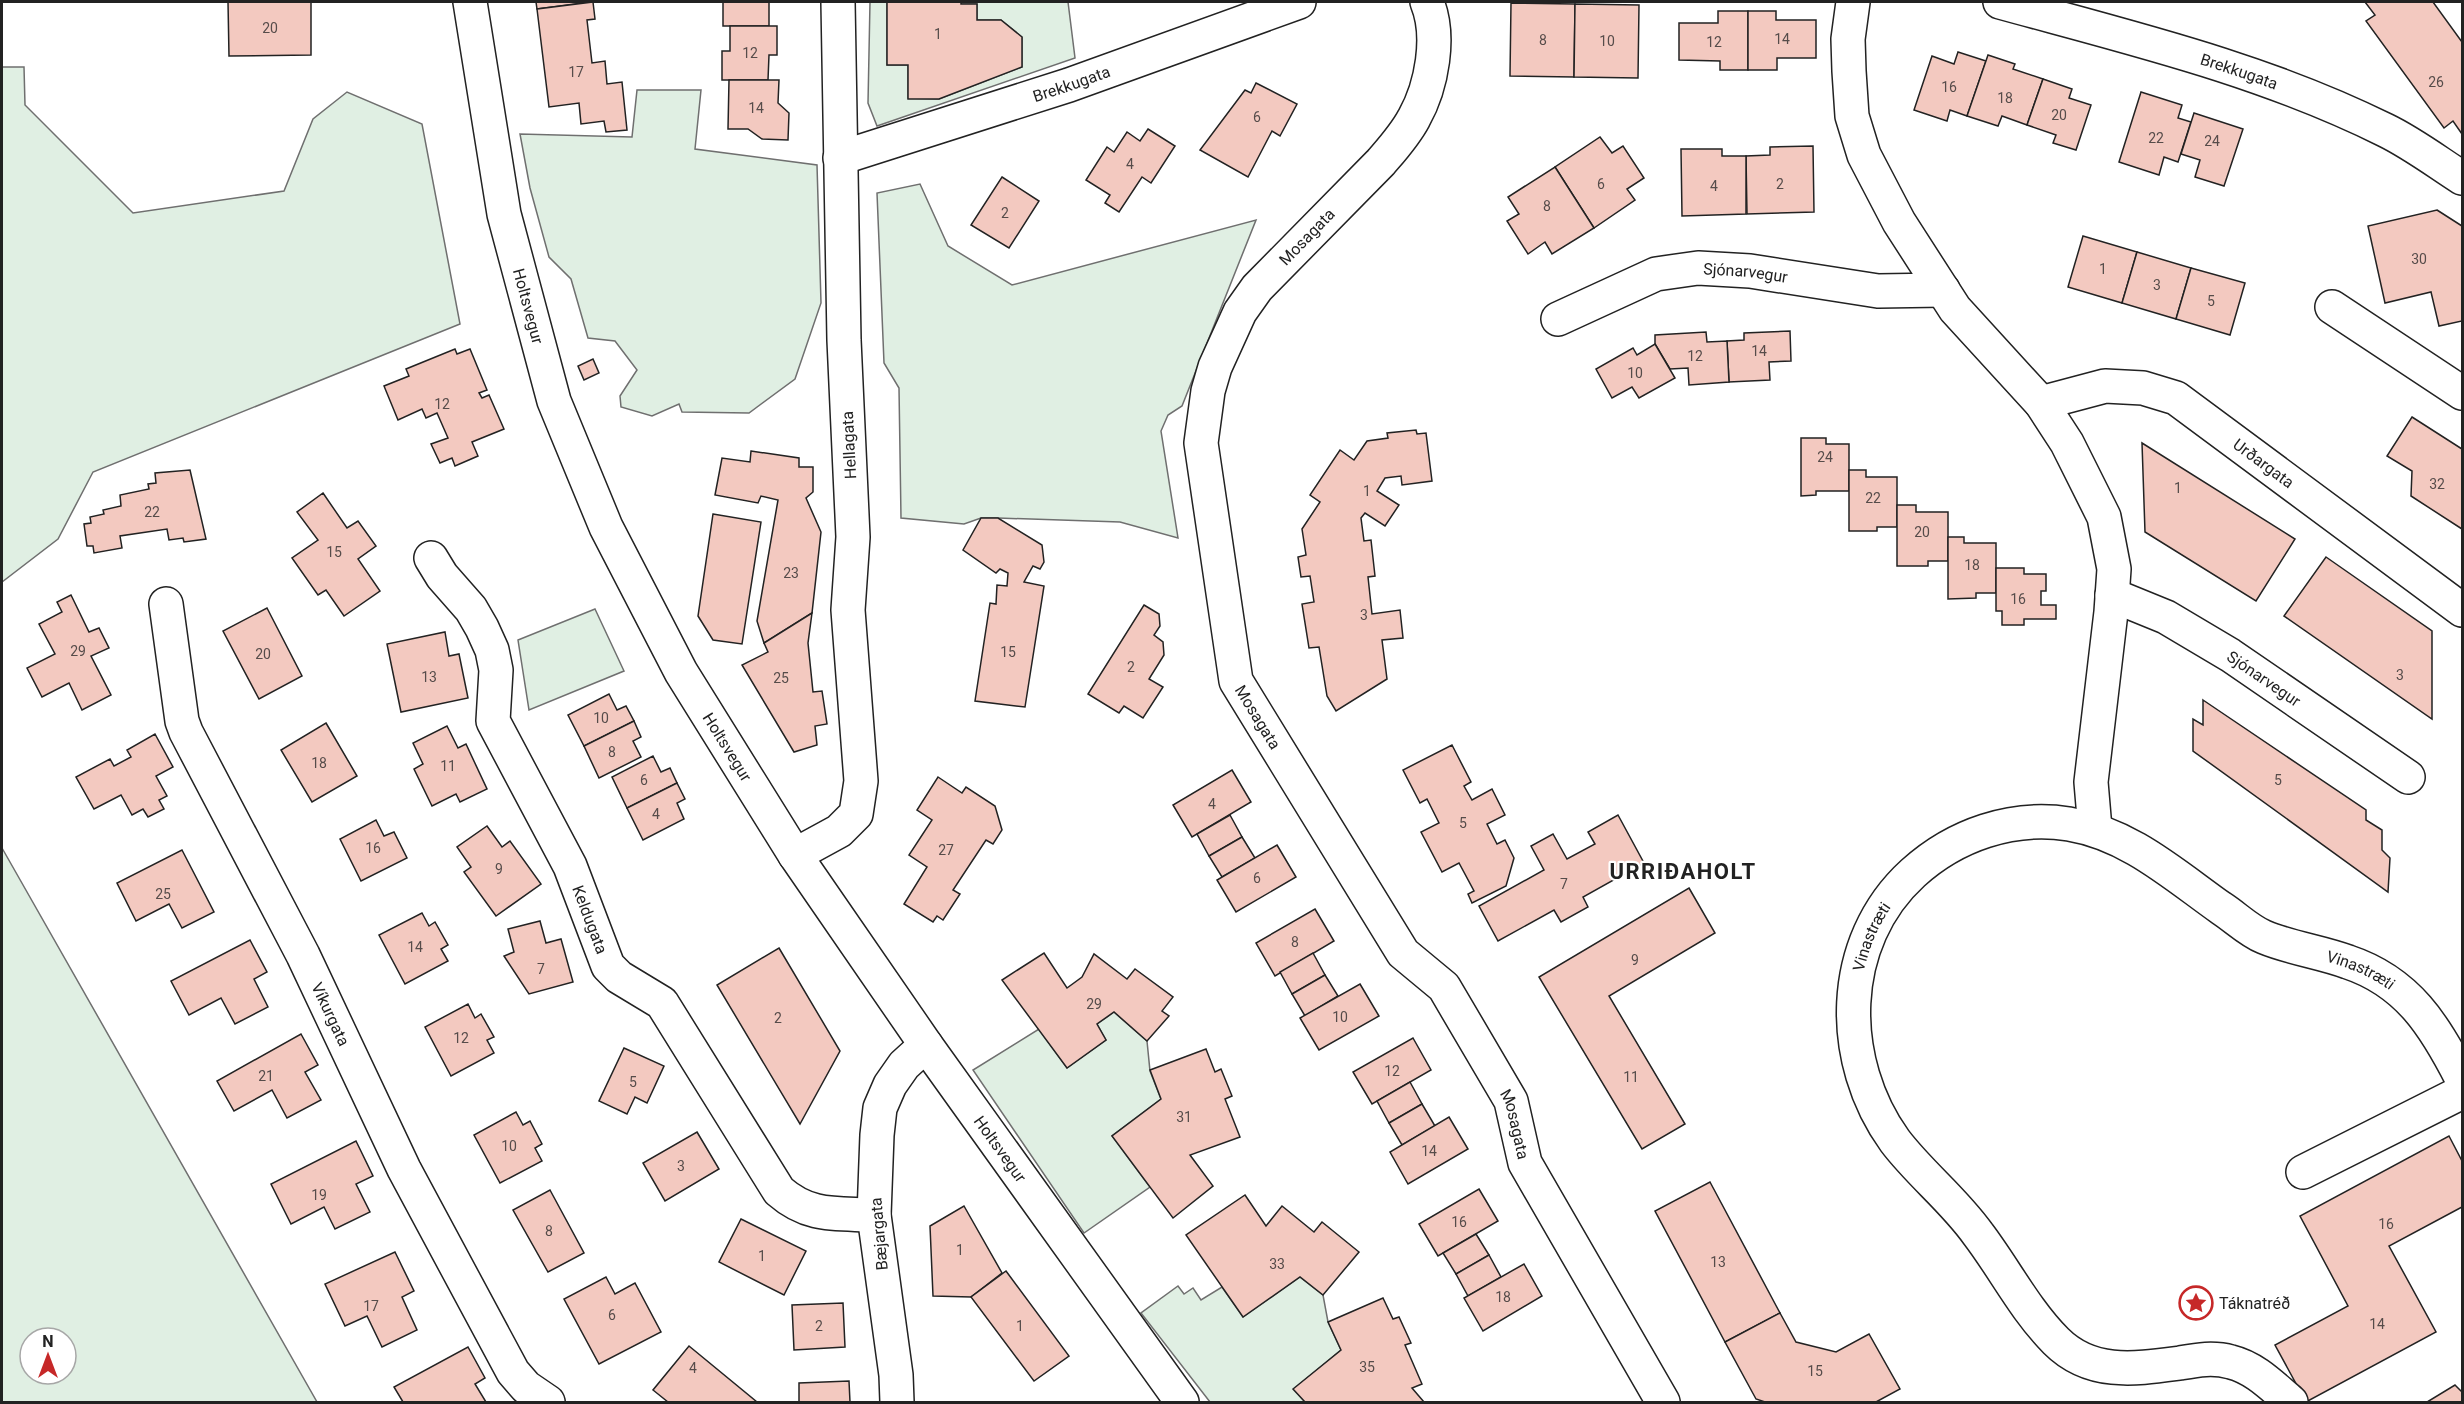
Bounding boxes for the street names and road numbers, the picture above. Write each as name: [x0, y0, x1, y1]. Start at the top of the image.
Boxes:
street label: Brekkugata: [2198, 49, 2280, 93]
street label: Brekkugata: [1030, 62, 1113, 105]
street label: Mosagata: [1275, 205, 1339, 269]
street label: Sjónarvegur: [1703, 259, 1790, 286]
street label: Holtsvegur: [509, 266, 548, 346]
street label: Hellagata: [838, 411, 860, 479]
street label: Urðargata: [2230, 434, 2298, 492]
street label: Sjónarvegur: [2224, 646, 2305, 710]
street label: Mosagata: [1231, 681, 1285, 752]
street label: Holtsvegur: [699, 709, 756, 785]
street label: Keldugata: [569, 883, 612, 956]
street label: Vinastræti: [1849, 898, 1894, 973]
street label: Vinastræti: [2325, 946, 2399, 993]
street label: Víkurgata: [308, 979, 354, 1049]
street label: Mosagata: [1497, 1086, 1533, 1161]
street label: Holtsvegur: [970, 1112, 1031, 1186]
street label: Bæjargata: [866, 1197, 892, 1271]

